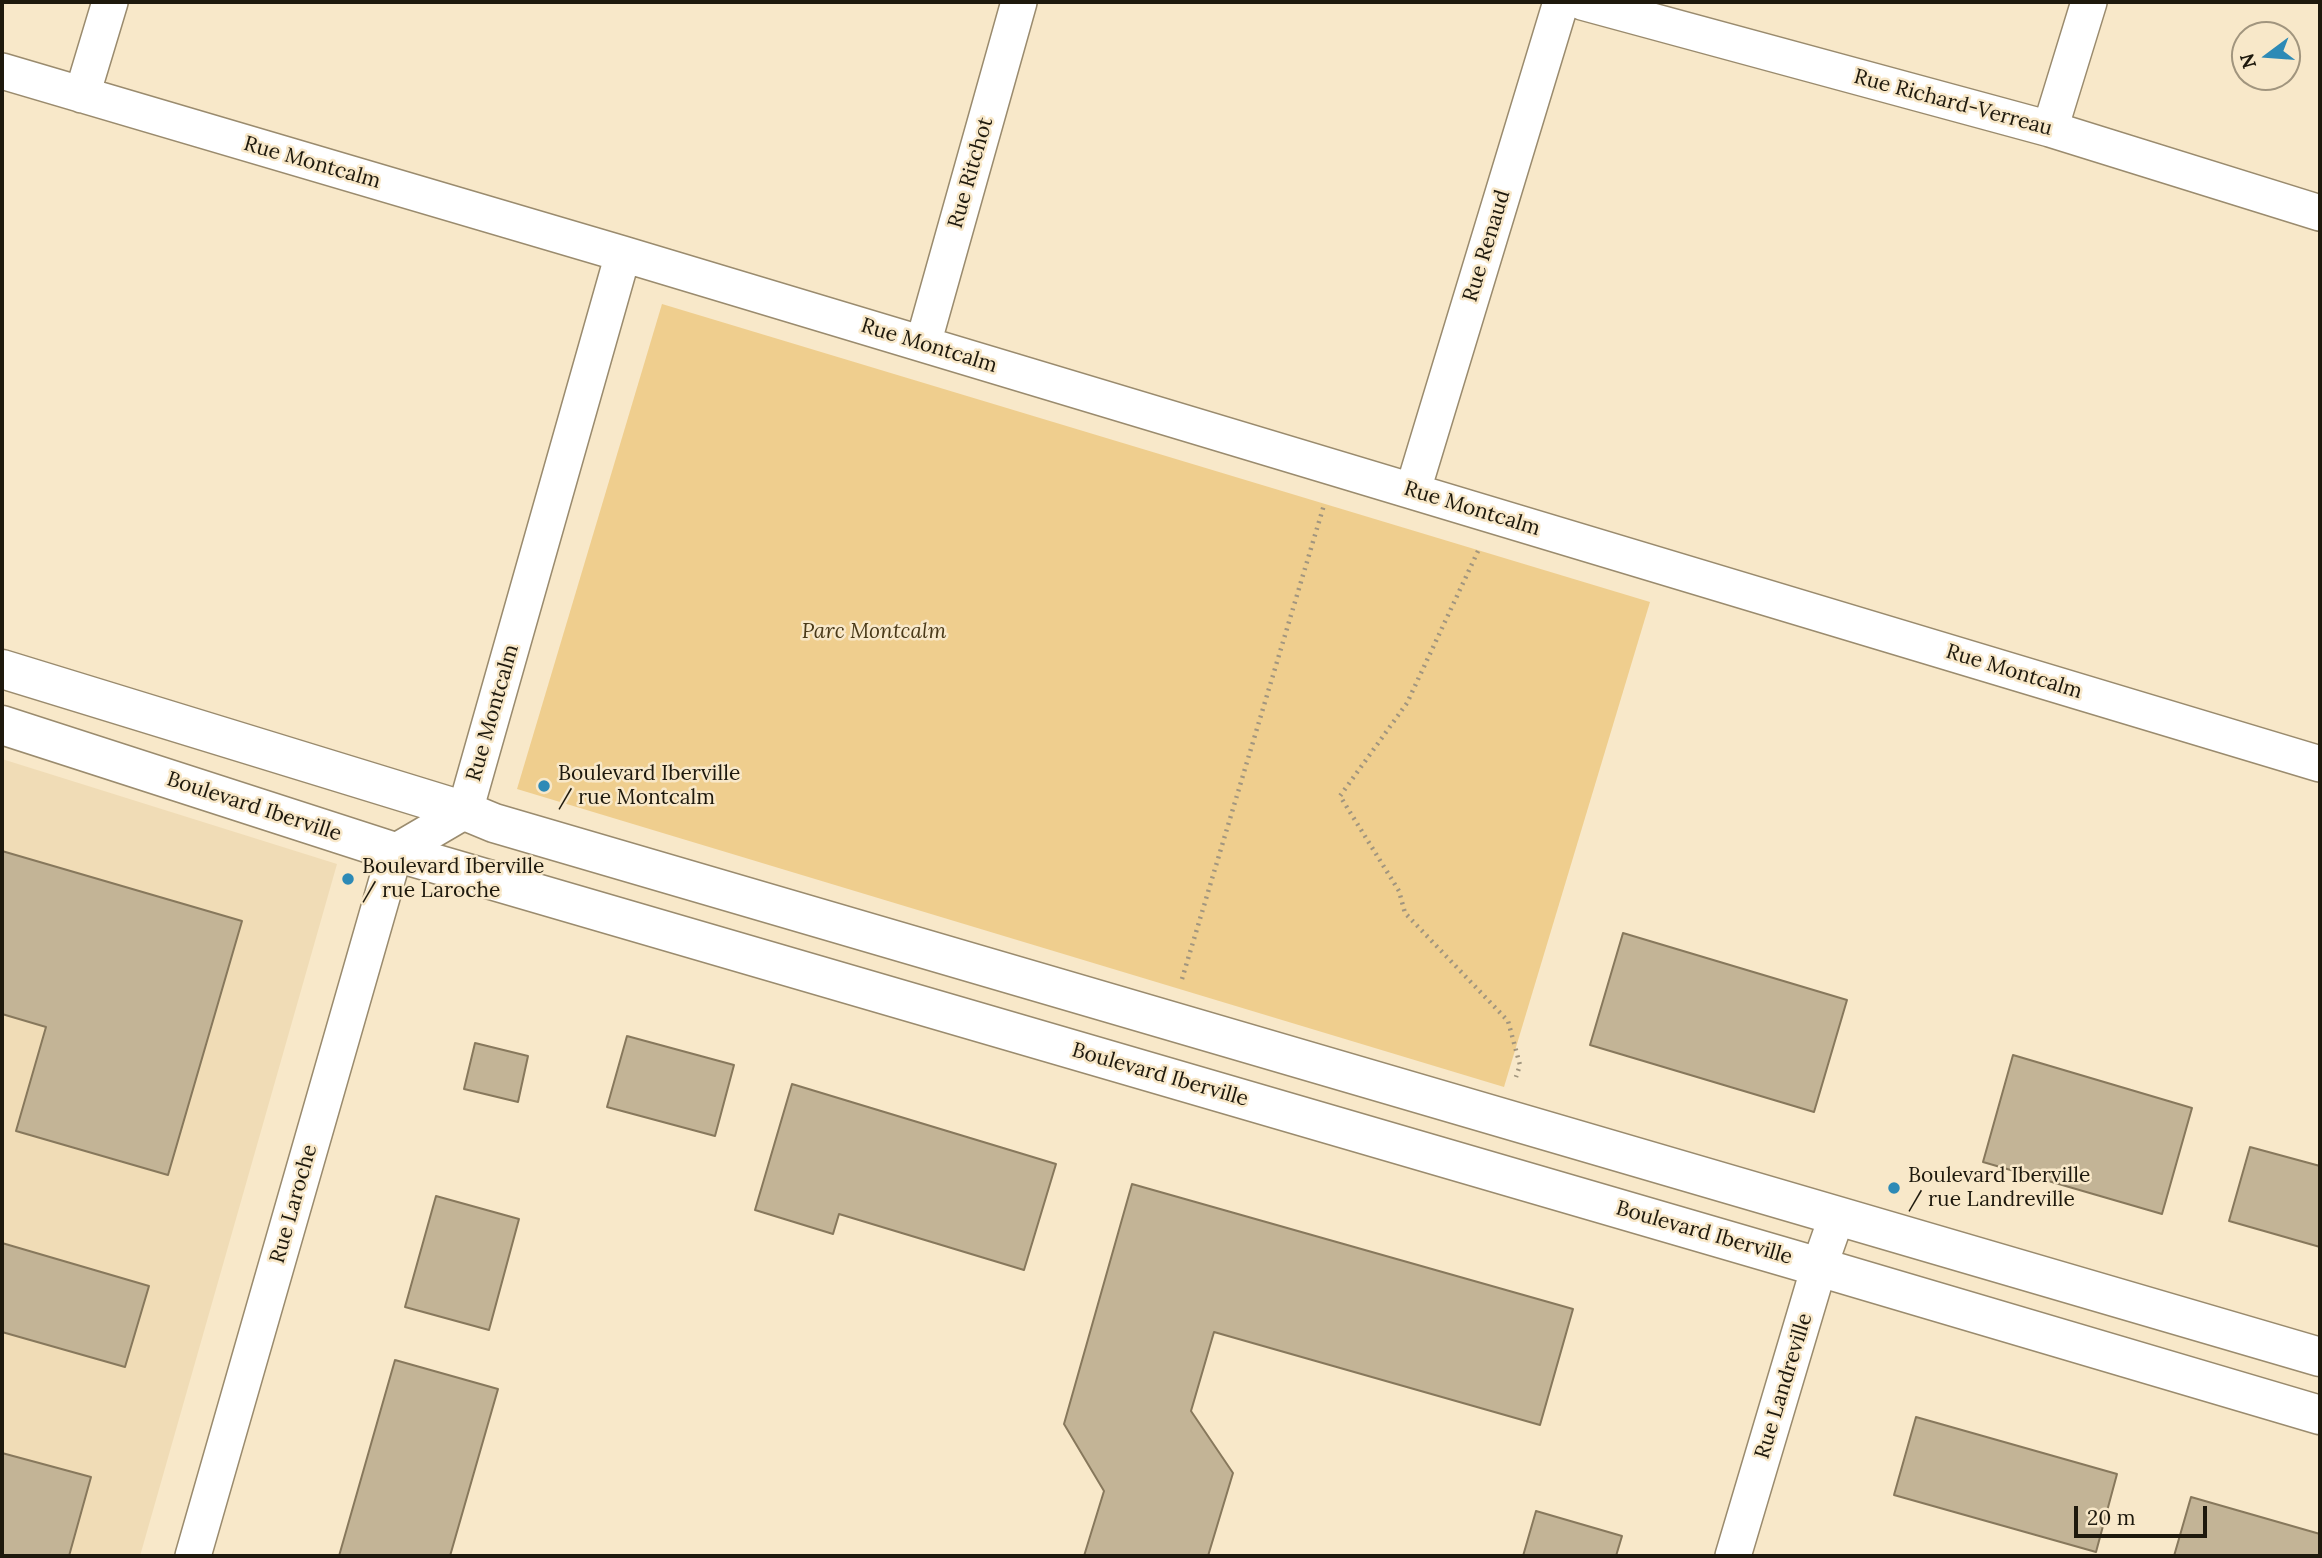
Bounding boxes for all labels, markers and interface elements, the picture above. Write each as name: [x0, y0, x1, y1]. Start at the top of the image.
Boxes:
north arrow: [2231, 21, 2301, 91]
text: N: [2234, 51, 2261, 72]
street label: Rue Richard-Verreau: [1851, 64, 2055, 142]
street label: Rue Ritchot: [943, 115, 999, 231]
street label: Rue Montcalm: [241, 131, 383, 195]
street label: Rue Renaud: [1458, 187, 1516, 305]
street label: Rue Montcalm: [858, 313, 1000, 379]
street label: Rue Montcalm: [1401, 476, 1543, 542]
park label: Parc Montcalm: [802, 619, 946, 645]
street label: Rue Montcalm: [1943, 639, 2085, 705]
street label: Rue Montcalm: [461, 642, 525, 784]
place label: Boulevard Iberville / rue Montcalm: [558, 761, 740, 811]
street label: Boulevard Iberville: [163, 767, 345, 847]
marker: Boulevard Iberville / rue Montcalm: [536, 778, 552, 794]
place label: Boulevard Iberville / rue Laroche: [362, 854, 544, 904]
marker: Boulevard Iberville / rue Laroche: [340, 871, 356, 887]
street label: Boulevard Iberville: [1069, 1038, 1251, 1112]
street label: Rue Laroche: [265, 1142, 323, 1266]
place label: Boulevard Iberville / rue Landreville: [1908, 1163, 2090, 1213]
marker: Boulevard Iberville / rue Landreville: [1886, 1180, 1902, 1196]
street label: Boulevard Iberville: [1613, 1196, 1795, 1270]
street label: Rue Landreville: [1750, 1310, 1818, 1462]
scale bar: [2077, 1492, 2210, 1536]
text: 20 m: [2087, 1504, 2136, 1531]

